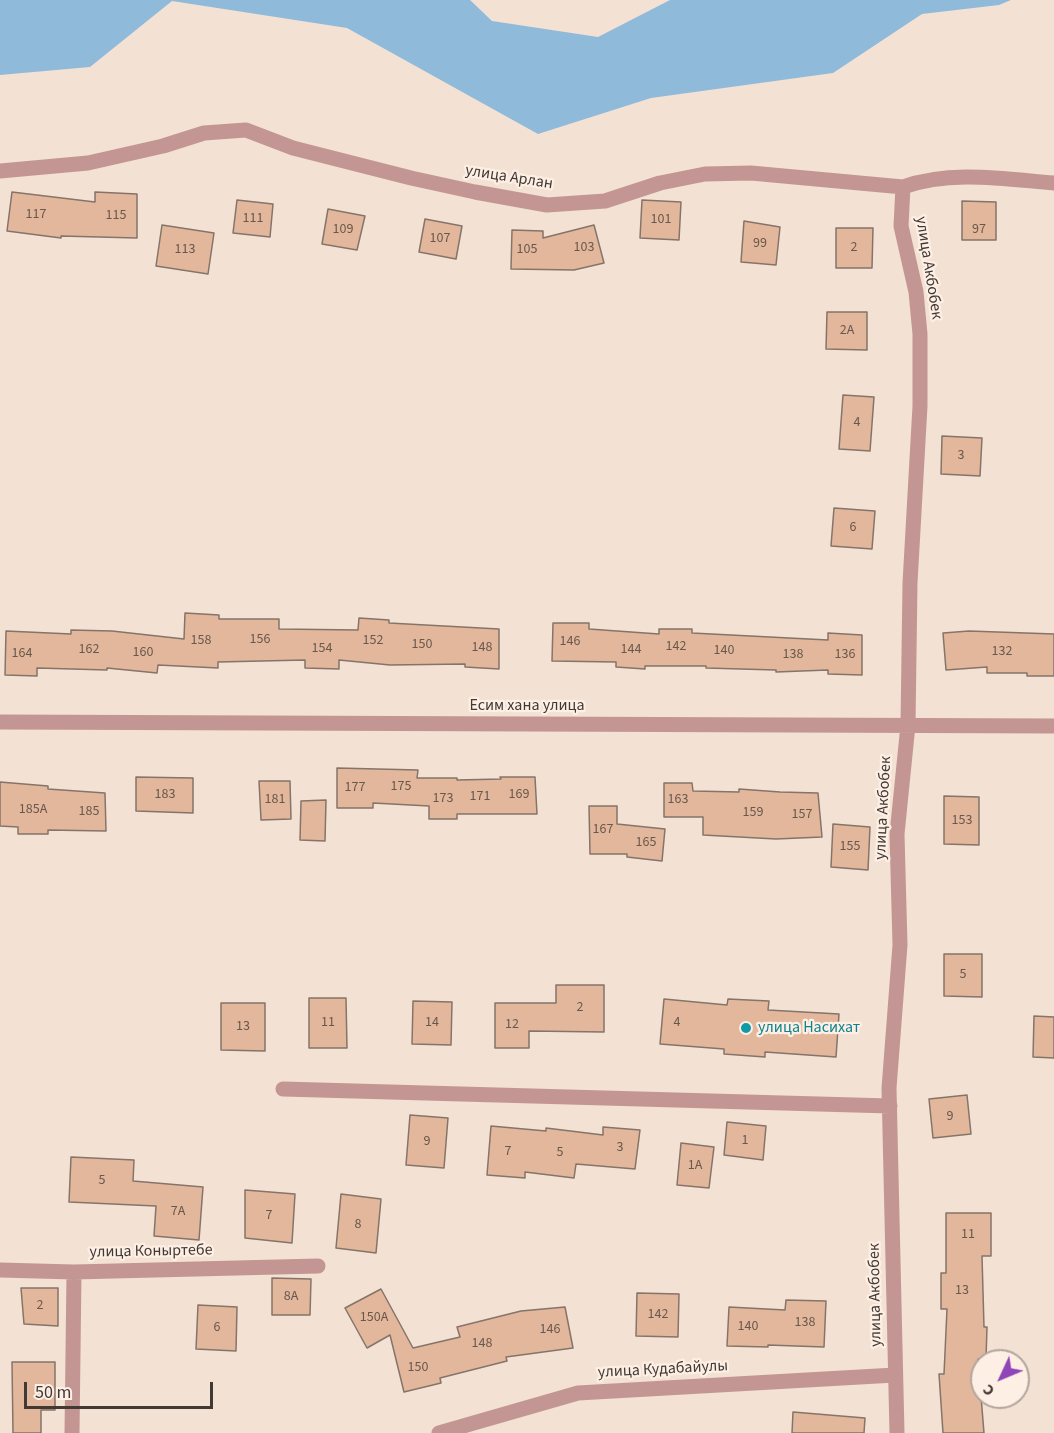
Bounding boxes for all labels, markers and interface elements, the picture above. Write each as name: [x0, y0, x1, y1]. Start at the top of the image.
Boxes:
street label: улица Арлан: [464, 162, 554, 194]
house number: 117: [26, 207, 46, 223]
house number: 115: [106, 208, 126, 224]
house number: 111: [243, 211, 263, 227]
house number: 101: [651, 212, 671, 228]
street label: улица Акбобек: [910, 215, 946, 321]
house number: 109: [333, 222, 353, 238]
house number: 97: [972, 222, 986, 238]
house number: 107: [430, 231, 450, 247]
house number: 99: [753, 236, 767, 252]
house number: 103: [574, 240, 594, 256]
house number: 2: [851, 240, 857, 256]
house number: 113: [175, 242, 195, 258]
house number: 105: [517, 242, 537, 258]
house number: 2А: [840, 323, 854, 339]
house number: 4: [854, 415, 860, 431]
house number: 3: [958, 448, 964, 464]
house number: 6: [850, 520, 856, 536]
house number: 156: [250, 632, 270, 648]
house number: 158: [191, 633, 211, 649]
house number: 152: [363, 633, 383, 649]
house number: 146: [560, 634, 580, 650]
house number: 150: [412, 637, 432, 653]
house number: 142: [666, 639, 686, 655]
house number: 148: [472, 640, 492, 656]
house number: 154: [312, 641, 332, 657]
house number: 162: [79, 642, 99, 658]
house number: 144: [621, 642, 641, 658]
house number: 140: [714, 643, 734, 659]
house number: 132: [992, 644, 1012, 660]
house number: 160: [133, 645, 153, 661]
house number: 164: [12, 646, 32, 662]
house number: 138: [783, 647, 803, 663]
house number: 136: [835, 647, 855, 663]
street label: Есим хана улица: [469, 696, 585, 716]
street label: улица Акбобек: [872, 756, 896, 860]
house number: 175: [391, 779, 411, 795]
house number: 177: [345, 780, 365, 796]
house number: 183: [155, 787, 175, 803]
house number: 169: [509, 787, 529, 803]
house number: 171: [470, 789, 490, 805]
house number: 173: [433, 791, 453, 807]
house number: 181: [265, 792, 285, 808]
house number: 163: [668, 792, 688, 808]
house number: 185А: [19, 802, 47, 818]
house number: 185: [79, 804, 99, 820]
house number: 159: [743, 805, 763, 821]
house number: 157: [792, 807, 812, 823]
house number: 153: [952, 813, 972, 829]
house number: 167: [593, 822, 613, 838]
house number: 165: [636, 835, 656, 851]
house number: 155: [840, 839, 860, 855]
house number: 5: [960, 967, 966, 983]
house number: 2: [577, 1000, 583, 1016]
house number: 11: [321, 1015, 335, 1031]
house number: 14: [425, 1015, 439, 1031]
house number: 4: [674, 1015, 680, 1031]
house number: 12: [505, 1017, 519, 1033]
place label: улица Насихат: [758, 1018, 860, 1038]
house number: 13: [236, 1019, 250, 1035]
marker: улица Насихат: [739, 1021, 753, 1035]
house number: 9: [947, 1109, 953, 1125]
house number: 1: [742, 1133, 748, 1149]
house number: 9: [424, 1134, 430, 1150]
house number: 3: [617, 1140, 623, 1156]
house number: 7: [505, 1144, 511, 1160]
house number: 5: [557, 1145, 563, 1161]
house number: 1А: [688, 1158, 702, 1174]
house number: 5: [99, 1173, 105, 1189]
house number: 7А: [171, 1204, 185, 1220]
house number: 7: [266, 1208, 272, 1224]
house number: 8: [355, 1217, 361, 1233]
house number: 11: [961, 1227, 975, 1243]
street label: улица Коныртебе: [89, 1241, 213, 1263]
street label: улица Акбобек: [865, 1243, 887, 1347]
house number: 13: [955, 1283, 969, 1299]
house number: 8А: [284, 1289, 298, 1305]
house number: 2: [37, 1298, 43, 1314]
house number: 142: [648, 1307, 668, 1323]
house number: 150А: [360, 1310, 388, 1326]
house number: 138: [795, 1315, 815, 1331]
house number: 140: [738, 1319, 758, 1335]
house number: 6: [214, 1320, 220, 1336]
house number: 146: [540, 1322, 560, 1338]
house number: 148: [472, 1336, 492, 1352]
north arrow: [970, 1349, 1030, 1409]
street label: улица Кудабайулы: [597, 1357, 729, 1383]
house number: 150: [408, 1360, 428, 1376]
scale bar: [27, 1370, 216, 1408]
text: С: [977, 1379, 1000, 1401]
text: 50 m: [35, 1380, 71, 1405]

